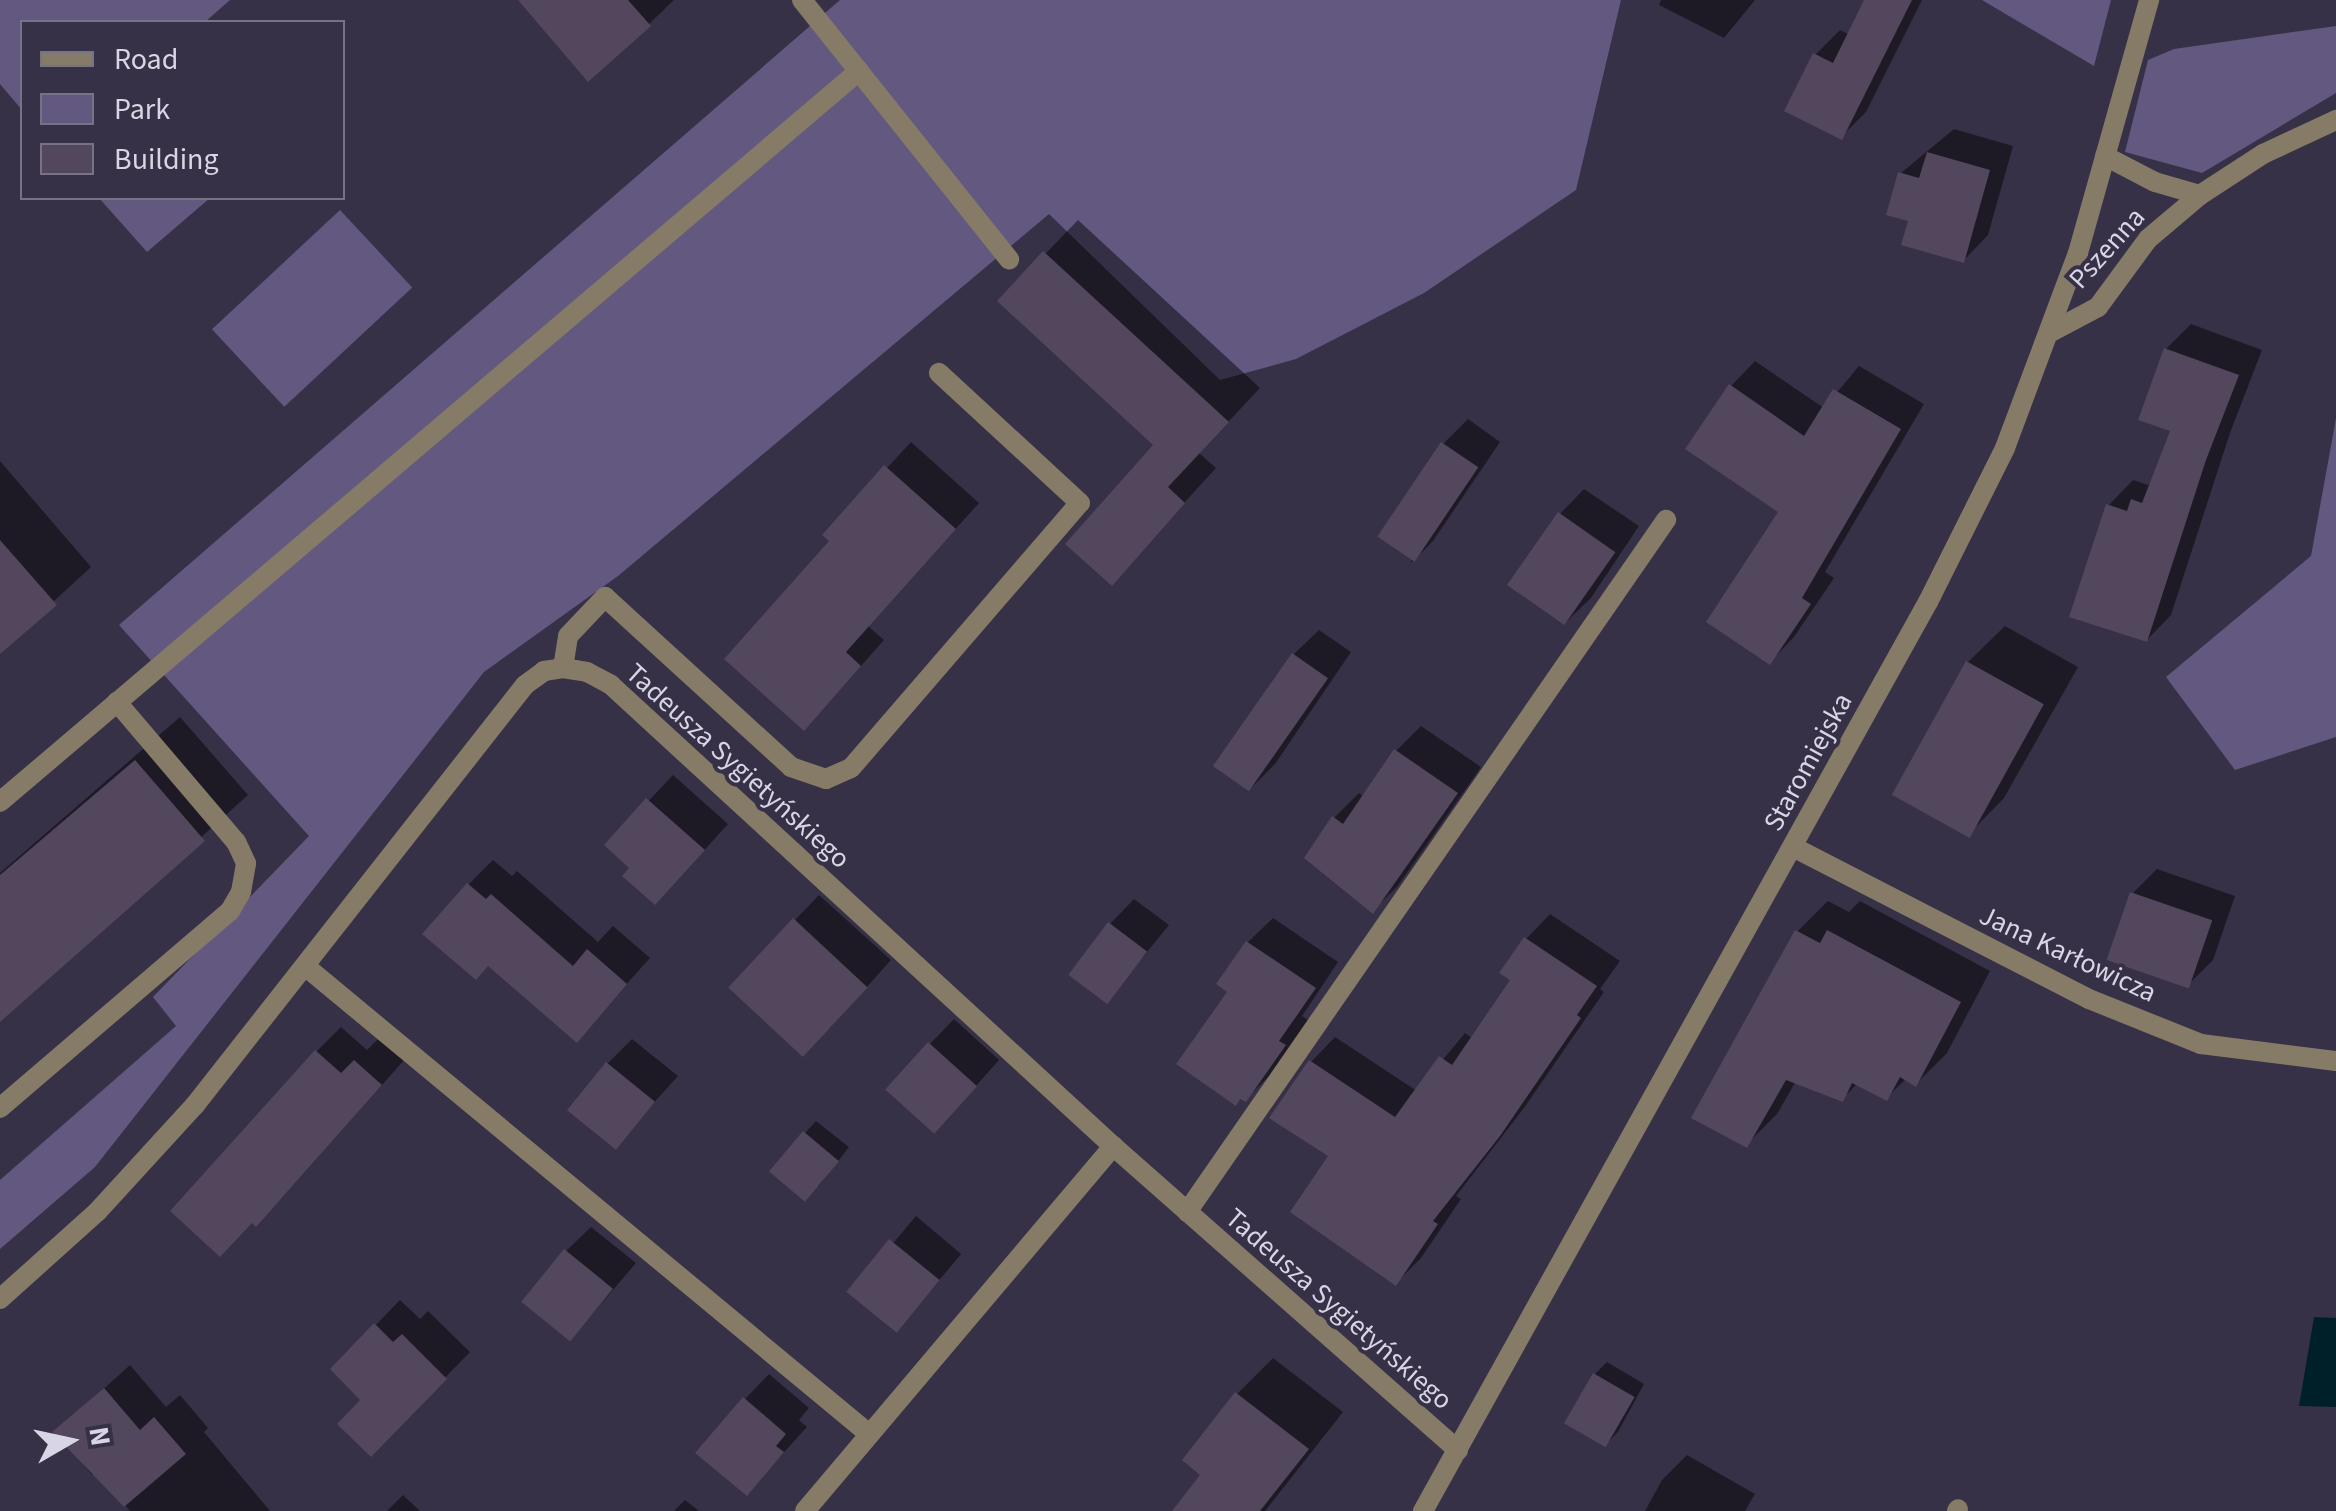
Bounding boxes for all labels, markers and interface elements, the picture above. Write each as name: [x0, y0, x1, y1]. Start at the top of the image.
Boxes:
legend: [20, 20, 345, 200]
text: Road: [114, 38, 178, 81]
text: Park: [114, 88, 170, 131]
text: Building: [114, 138, 219, 181]
street label: Pszenna: [2062, 201, 2152, 295]
street label: Tadeusza Sygietyńskiego: [619, 657, 857, 875]
street label: Staromiejska: [1756, 687, 1860, 837]
street label: Jana Karłowicza: [1974, 898, 2162, 1010]
street label: Tadeusza Sygietyńskiego: [1219, 1201, 1459, 1417]
north arrow: [20, 1391, 120, 1491]
text: N: [78, 1424, 121, 1449]

